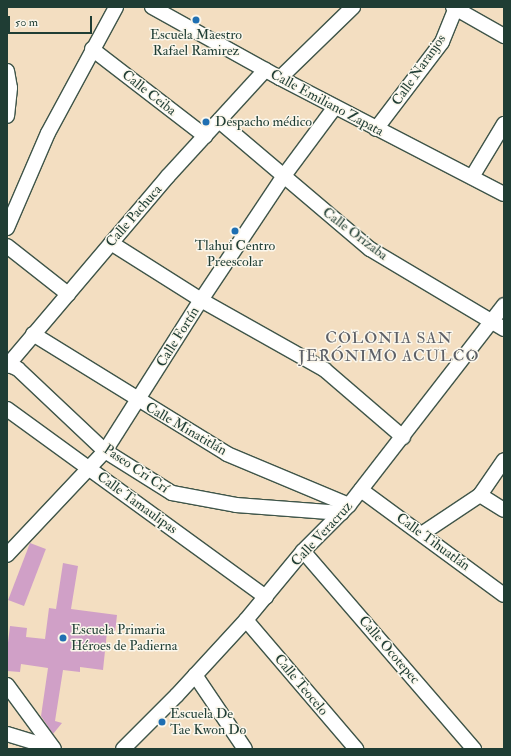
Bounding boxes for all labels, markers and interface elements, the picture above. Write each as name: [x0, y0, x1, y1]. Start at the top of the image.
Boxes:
scale bar: [10, 8, 94, 34]
text: 50 m: [15, 15, 38, 30]
marker: Escuela Maestro Rafael Ramirez: [191, 15, 201, 25]
place label: Escuela Maestro Rafael Ramirez: [150, 27, 242, 60]
street label: Calle Naranjos: [388, 31, 450, 109]
street label: Calle Emiliano Zapata: [267, 66, 387, 140]
street label: Calle Ceiba: [119, 67, 179, 119]
place label: Despacho médico: [215, 114, 312, 130]
marker: Despacho médico: [200, 116, 212, 128]
street label: Calle Pachuca: [102, 181, 166, 251]
street label: Calle Orizaba: [319, 204, 391, 264]
marker: Tlahui Centro Preescolar: [230, 226, 240, 236]
place label: Tlahui Centro Preescolar: [195, 238, 275, 270]
street label: Calle Fortín: [153, 304, 203, 370]
district label: COLONIA SAN JERÓNIMO ACULCO: [299, 328, 479, 366]
street label: Calle Minatitlán: [142, 399, 230, 459]
street label: Paseo Cri Crí: [100, 441, 172, 497]
street label: Calle Tamaulipas: [94, 468, 180, 538]
street label: Calle Veracruz: [288, 498, 356, 570]
street label: Calle Tihuatlán: [393, 510, 473, 574]
street label: Calle Ocotepec: [355, 613, 423, 687]
place label: Escuela Primaria Héroes de Padierna: [71, 622, 178, 654]
marker: Escuela Primaria Héroes de Padierna: [58, 633, 68, 643]
street label: Calle Teocelo: [271, 651, 331, 719]
place label: Escuela De Tae Kwon Do: [170, 706, 246, 738]
marker: Escuela De Tae Kwon Do: [157, 717, 167, 727]

